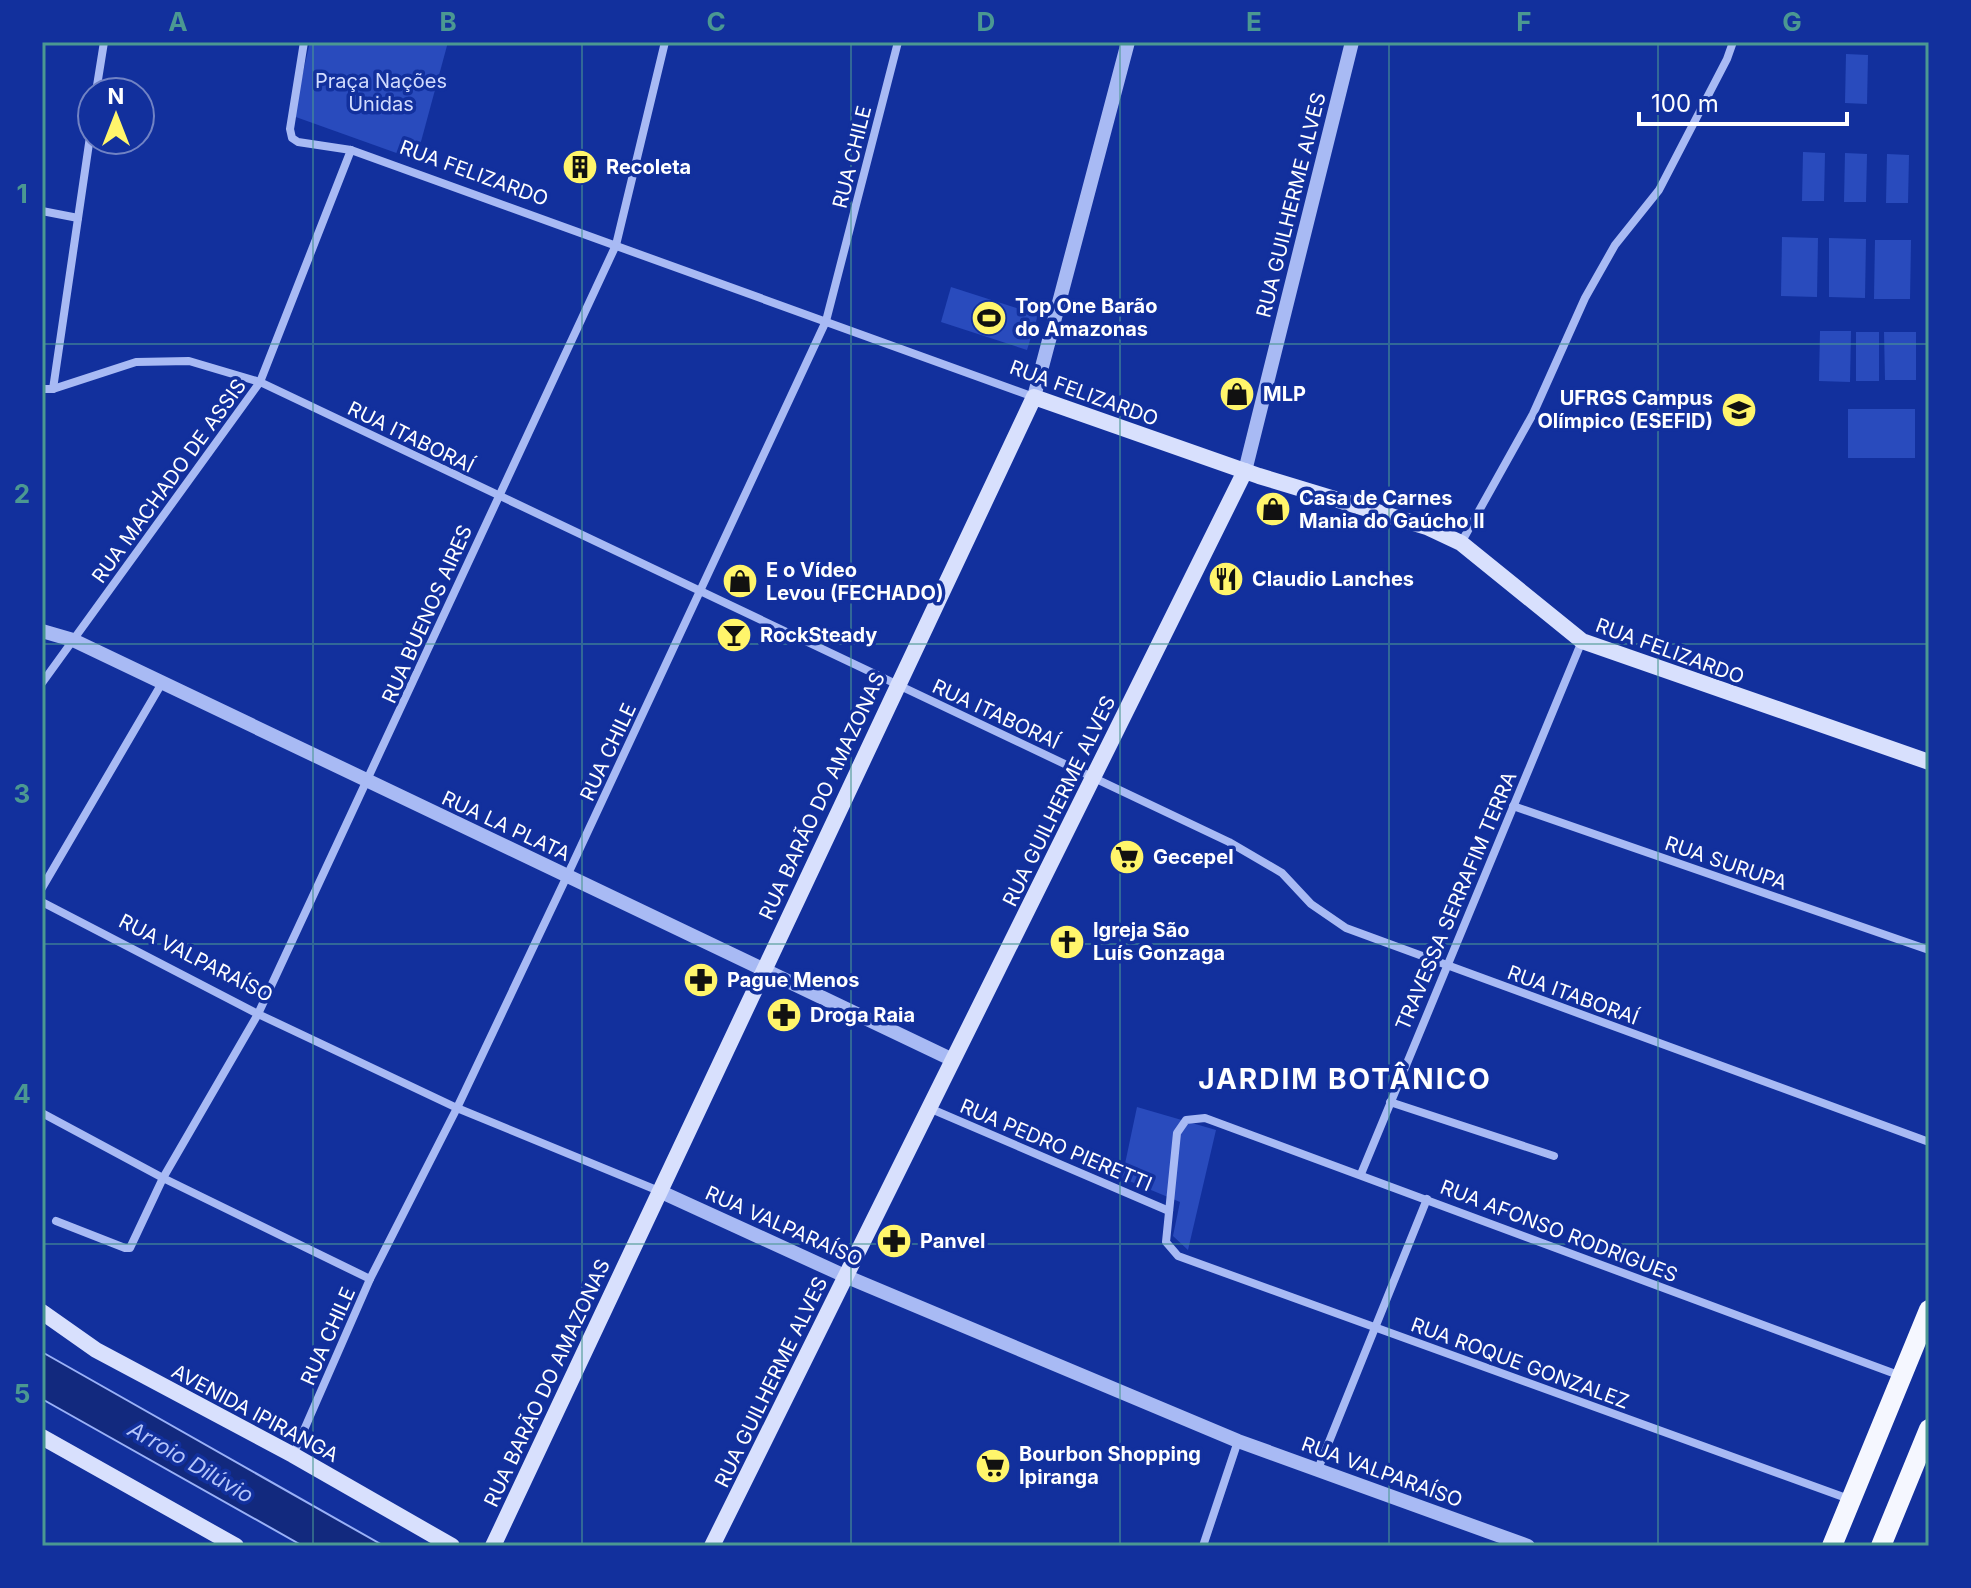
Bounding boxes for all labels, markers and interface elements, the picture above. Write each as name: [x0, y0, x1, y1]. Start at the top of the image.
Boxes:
text: A: [168, 6, 188, 37]
text: B: [439, 6, 457, 37]
text: C: [706, 6, 726, 37]
text: D: [977, 6, 995, 37]
text: E: [1246, 6, 1262, 37]
text: F: [1516, 6, 1532, 37]
text: G: [1782, 6, 1802, 37]
park label: Praça Nações Unidas: [315, 69, 447, 116]
north arrow: [76, 76, 156, 156]
scale bar: [1639, 76, 1847, 126]
text: N: [108, 83, 124, 109]
text: 100 m: [1651, 89, 1719, 118]
street label: RUA GUILHERME ALVES: [1251, 90, 1331, 320]
street label: RUA CHILE: [828, 103, 876, 211]
street label: RUA FELIZARDO: [396, 135, 552, 211]
building icon: Recoleta: [561, 148, 599, 186]
place label: Recoleta: [606, 155, 691, 179]
text: 1: [16, 178, 28, 209]
place label: Top One Barão do Amazonas: [1015, 294, 1158, 341]
sports icon: Top One Barão do Amazonas: [970, 299, 1008, 337]
street label: RUA FELIZARDO: [1006, 355, 1162, 431]
street label: RUA MACHADO DE ASSIS: [87, 374, 251, 588]
shop icon: MLP: [1218, 375, 1256, 413]
place label: MLP: [1263, 382, 1306, 406]
place label: UFRGS Campus Olímpico (ESEFID): [1537, 386, 1713, 433]
school or university icon: UFRGS Campus Olímpico (ESEFID): [1720, 391, 1758, 429]
street label: RUA ITABORAÍ: [344, 395, 479, 478]
text: 2: [14, 478, 30, 509]
place label: Casa de Carnes Mania do Gaúcho II: [1299, 486, 1485, 533]
shop icon: Casa de Carnes Mania do Gaúcho II: [1254, 490, 1292, 528]
street label: RUA BUENOS AIRES: [377, 521, 477, 707]
place label: E o Vídeo Levou (FECHADO): [766, 558, 943, 605]
restaurant icon: Claudio Lanches: [1207, 560, 1245, 598]
shop icon: E o Vídeo Levou (FECHADO): [721, 562, 759, 600]
place label: Claudio Lanches: [1252, 567, 1414, 591]
street label: RUA FELIZARDO: [1592, 613, 1748, 689]
bar icon: RockSteady: [715, 616, 753, 654]
place label: RockSteady: [760, 623, 877, 647]
street label: RUA BARÃO DO AMAZONAS: [753, 668, 890, 924]
street label: RUA ITABORAÍ: [929, 673, 1064, 754]
street label: RUA GUILHERME ALVES: [998, 692, 1120, 910]
street label: RUA CHILE: [575, 699, 641, 805]
street label: TRAVESSA SERRAFIM TERRA: [1390, 768, 1522, 1034]
text: 3: [14, 778, 30, 809]
street label: RUA LA PLATA: [438, 786, 574, 866]
street label: RUA SURUPA: [1662, 831, 1790, 895]
supermarket icon: Gecepel: [1108, 838, 1146, 876]
place label: Gecepel: [1153, 845, 1234, 869]
street label: RUA VALPARAÍSO: [115, 908, 277, 1007]
place label: Igreja São Luís Gonzaga: [1093, 918, 1225, 965]
church icon: Igreja São Luís Gonzaga: [1048, 923, 1086, 961]
street label: RUA ITABORAÍ: [1504, 959, 1643, 1030]
pharmacy icon: Pague Menos: [682, 961, 720, 999]
place label: Pague Menos: [727, 968, 860, 992]
pharmacy icon: Droga Raia: [765, 996, 803, 1034]
place label: Droga Raia: [810, 1003, 915, 1027]
district label: JARDIM BOTÂNICO: [1198, 1061, 1492, 1096]
text: 4: [13, 1078, 31, 1109]
street label: RUA PEDRO PIERETTI: [956, 1094, 1156, 1196]
street label: RUA AFONSO RODRIGUES: [1437, 1175, 1681, 1287]
street label: RUA VALPARAÍSO: [702, 1180, 867, 1271]
pharmacy icon: Panvel: [875, 1222, 913, 1260]
place label: Panvel: [920, 1229, 985, 1253]
street label: RUA BARÃO DO AMAZONAS: [478, 1255, 615, 1511]
street label: RUA GUILHERME ALVES: [710, 1273, 832, 1491]
street label: RUA CHILE: [296, 1283, 360, 1389]
street label: RUA ROQUE GONZALEZ: [1408, 1312, 1632, 1414]
street label: AVENIDA IPIRANGA: [168, 1359, 343, 1467]
text: 5: [14, 1378, 30, 1409]
water label: Arroio Dilúvio: [123, 1415, 258, 1508]
street label: RUA VALPARAÍSO: [1298, 1431, 1466, 1512]
place label: Bourbon Shopping Ipiranga: [1019, 1442, 1201, 1489]
supermarket icon: Bourbon Shopping Ipiranga: [974, 1447, 1012, 1485]

